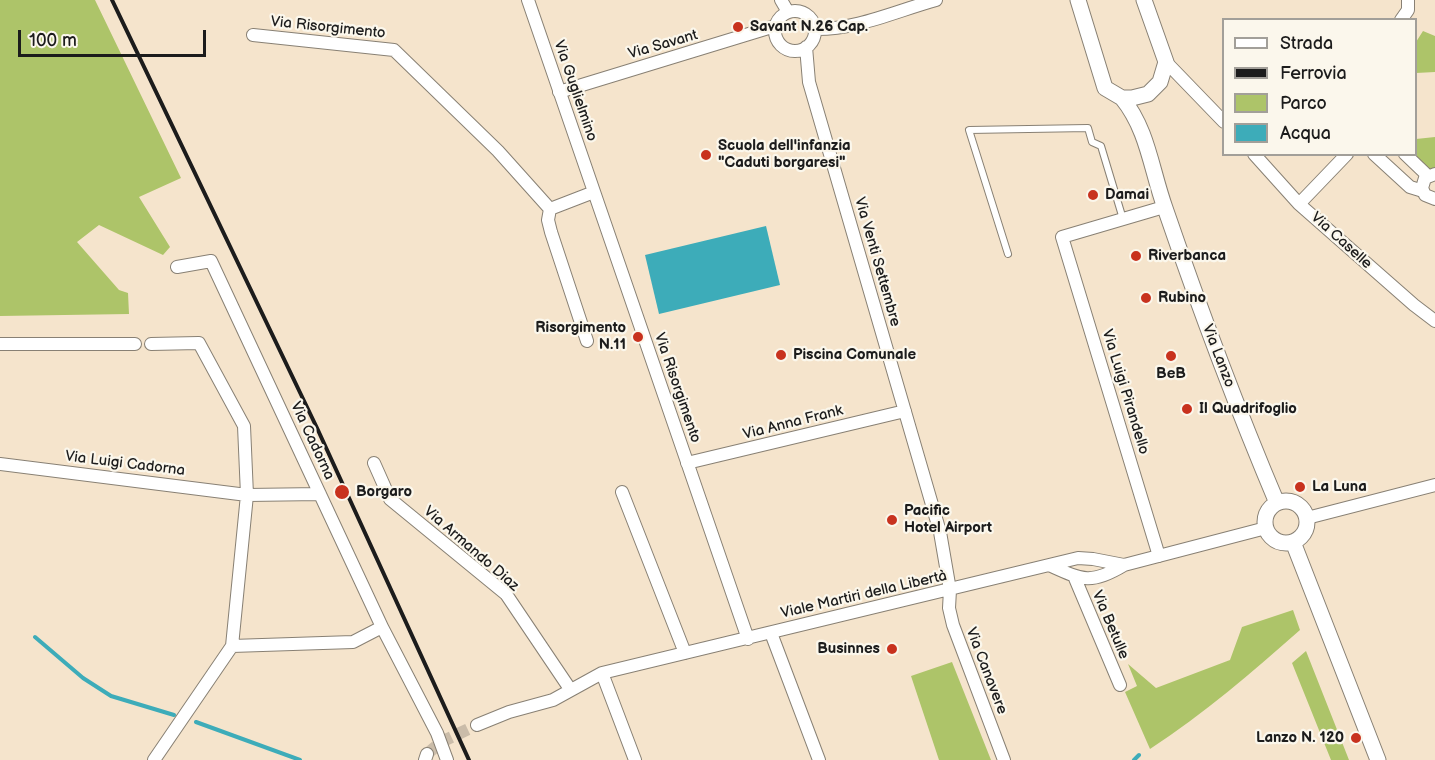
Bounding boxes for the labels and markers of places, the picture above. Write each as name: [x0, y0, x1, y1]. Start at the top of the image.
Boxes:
place label: Savant N.26 Cap.: [750, 18, 868, 36]
marker: Savant N.26 Cap.: [731, 20, 745, 34]
place label: Scuola dell'infanzia "Caduti borgaresi": [718, 137, 851, 172]
marker: Scuola dell'infanzia "Caduti borgaresi": [699, 148, 713, 162]
place label: Damai: [1105, 186, 1149, 204]
marker: Damai: [1086, 188, 1100, 202]
place label: Riverbanca: [1148, 247, 1226, 265]
marker: Riverbanca: [1129, 249, 1143, 263]
place label: Rubino: [1158, 289, 1206, 307]
marker: Rubino: [1139, 291, 1153, 305]
place label: Risorgimento N.11: [535, 319, 626, 354]
marker: Risorgimento N.11: [631, 330, 645, 344]
place label: Piscina Comunale: [793, 346, 916, 364]
marker: Piscina Comunale: [774, 348, 788, 362]
marker: BeB: [1164, 349, 1178, 363]
place label: BeB: [1156, 365, 1186, 383]
place label: Il Quadrifoglio: [1199, 400, 1297, 418]
marker: Il Quadrifoglio: [1180, 402, 1194, 416]
place label: La Luna: [1312, 478, 1367, 496]
marker: La Luna: [1293, 480, 1307, 494]
marker: Borgaro: [333, 483, 351, 501]
place label: Borgaro: [356, 483, 412, 501]
place label: Pacific Hotel Airport: [904, 502, 992, 537]
marker: Pacific Hotel Airport: [885, 513, 899, 527]
place label: Businnes: [817, 640, 880, 658]
marker: Businnes: [885, 642, 899, 656]
place label: Lanzo N. 120: [1256, 729, 1344, 747]
marker: Lanzo N. 120: [1349, 731, 1363, 745]

